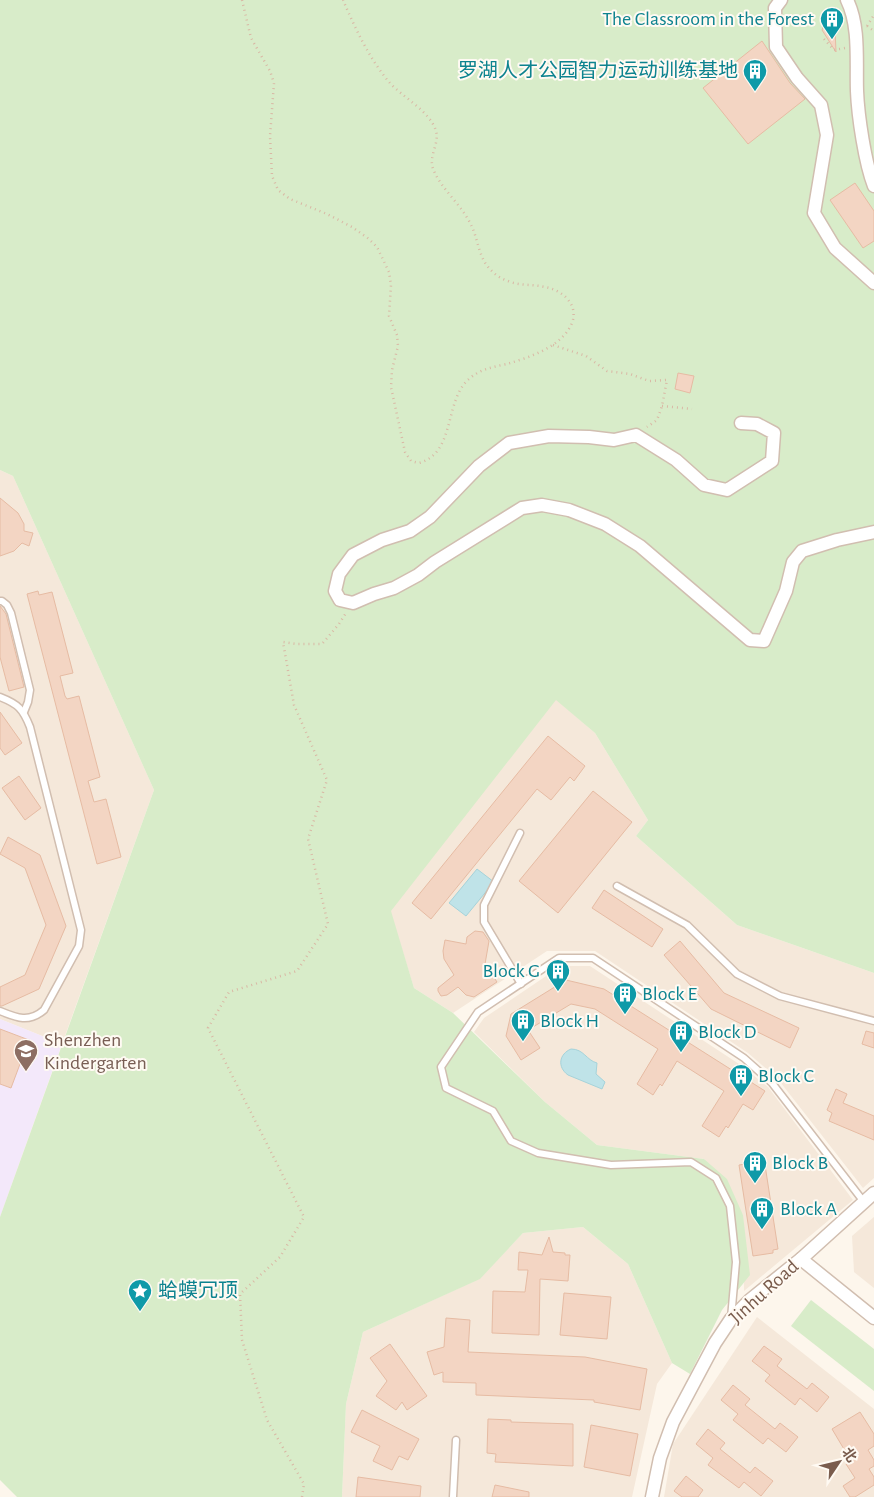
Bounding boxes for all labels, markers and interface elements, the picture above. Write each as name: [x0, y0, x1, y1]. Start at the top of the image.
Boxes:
building icon: The Classroom in the Forest: [819, 6, 845, 40]
place label: The Classroom in the Forest: [602, 9, 815, 29]
building icon: 罗湖人才公园智力运动训练基地: [742, 58, 768, 92]
place label: 罗湖人才公园智力运动训练基地: [458, 60, 738, 81]
building icon: Block G: [545, 958, 571, 992]
place label: Block G: [482, 961, 540, 981]
building icon: Block E: [612, 981, 638, 1015]
place label: Block E: [642, 984, 698, 1004]
building icon: Block H: [510, 1008, 536, 1042]
place label: Block H: [540, 1011, 599, 1031]
building icon: Block D: [668, 1019, 694, 1053]
place label: Block D: [698, 1022, 757, 1042]
place label: Shenzhen Kindergarten: [44, 1030, 147, 1073]
school or university icon: Shenzhen Kindergarten: [13, 1038, 39, 1072]
building icon: Block C: [728, 1063, 754, 1097]
place label: Block C: [758, 1066, 814, 1086]
building icon: Block B: [742, 1150, 768, 1184]
place label: Block B: [772, 1153, 828, 1173]
building icon: Block A: [749, 1196, 775, 1230]
place label: Block A: [780, 1199, 838, 1219]
street label: Jinhu Road: [726, 1256, 802, 1328]
place icon: 蛤蟆冗顶: [127, 1278, 153, 1312]
place label: 蛤蟆冗顶: [158, 1280, 238, 1301]
north arrow: [814, 1437, 864, 1487]
text: 北: [839, 1445, 859, 1465]

